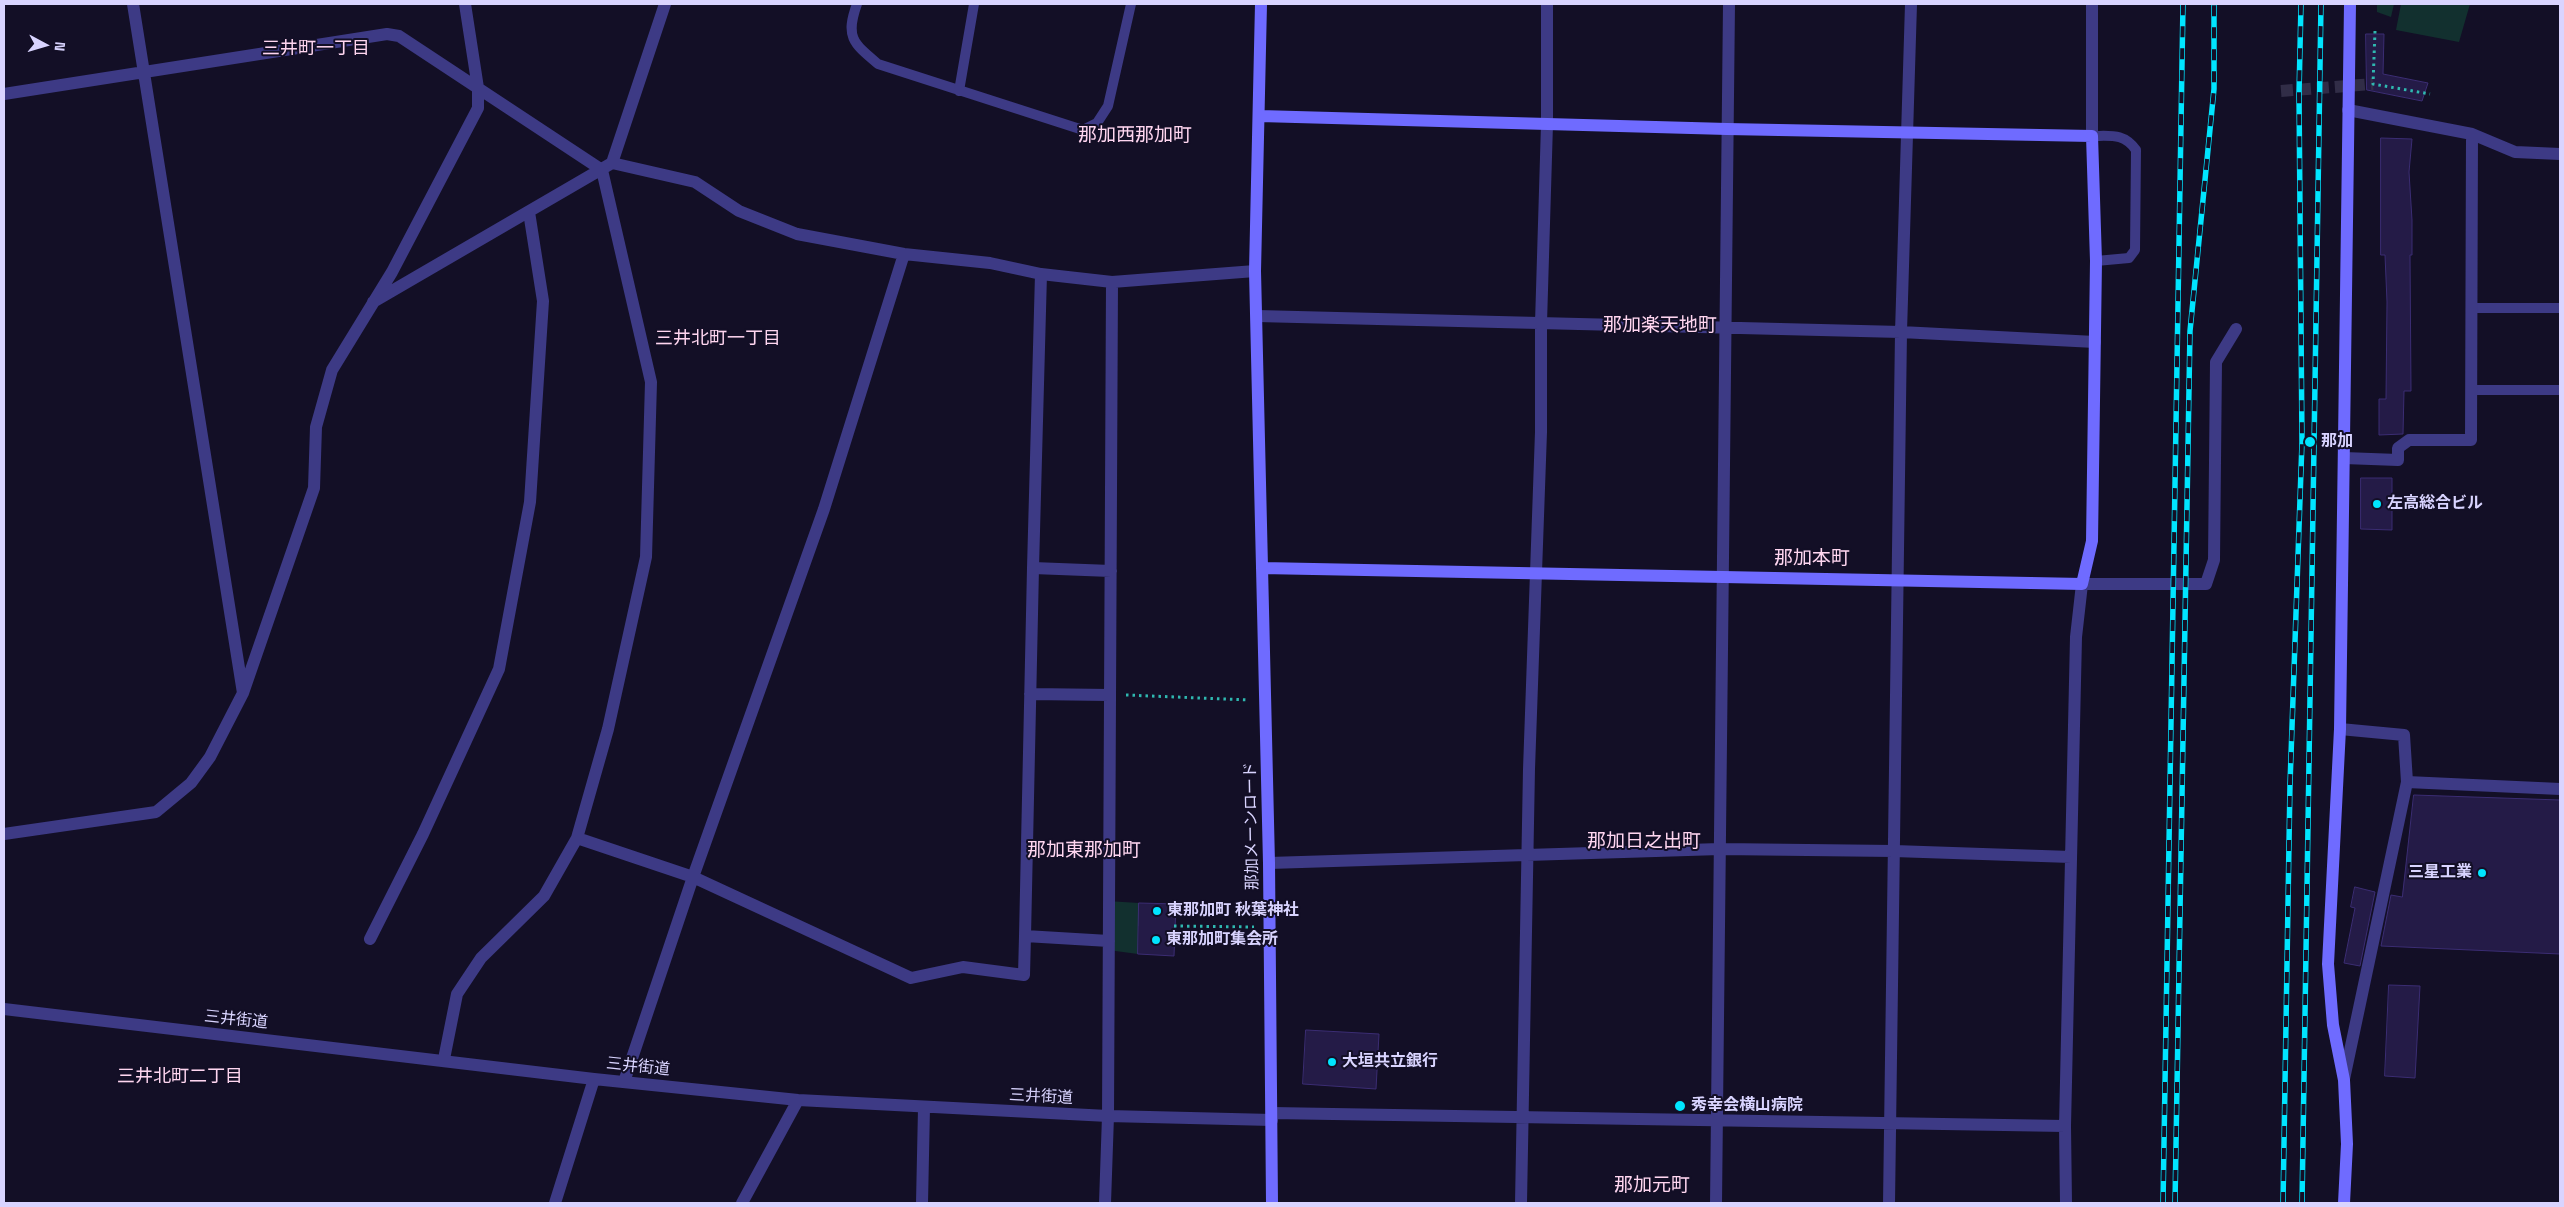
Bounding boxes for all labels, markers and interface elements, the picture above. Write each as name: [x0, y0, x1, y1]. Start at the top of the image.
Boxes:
north arrow: [20, 20, 70, 70]
district label: 三井町一丁目: [262, 38, 370, 60]
text: N: [50, 41, 69, 52]
district label: 那加西那加町: [1078, 125, 1192, 147]
district label: 那加楽天地町: [1603, 315, 1717, 337]
district label: 三井北町一丁目: [655, 328, 781, 350]
place label: 那加: [2321, 432, 2353, 452]
marker: 那加: [2303, 435, 2317, 449]
place label: 左高総合ビル: [2387, 494, 2483, 514]
marker: 左高総合ビル: [2371, 498, 2383, 510]
district label: 那加本町: [1774, 548, 1850, 570]
street label: 那加メーンロード: [1241, 762, 1263, 890]
district label: 那加日之出町: [1587, 831, 1701, 853]
district label: 那加東那加町: [1027, 840, 1141, 862]
place label: 三星工業: [2408, 863, 2472, 883]
marker: 三星工業: [2476, 867, 2488, 879]
place label: 東那加町 秋葉神社: [1167, 901, 1299, 921]
marker: 東那加町 秋葉神社: [1151, 905, 1163, 917]
place label: 東那加町集会所: [1166, 930, 1278, 950]
marker: 東那加町集会所: [1150, 934, 1162, 946]
street label: 三井街道: [203, 1007, 269, 1033]
place label: 大垣共立銀行: [1342, 1052, 1438, 1072]
street label: 三井街道: [605, 1054, 671, 1080]
marker: 大垣共立銀行: [1326, 1056, 1338, 1068]
district label: 三井北町二丁目: [117, 1066, 243, 1088]
street label: 三井街道: [1009, 1086, 1073, 1108]
place label: 秀幸会横山病院: [1691, 1096, 1803, 1116]
marker: 秀幸会横山病院: [1673, 1099, 1687, 1113]
district label: 那加元町: [1614, 1175, 1690, 1197]

